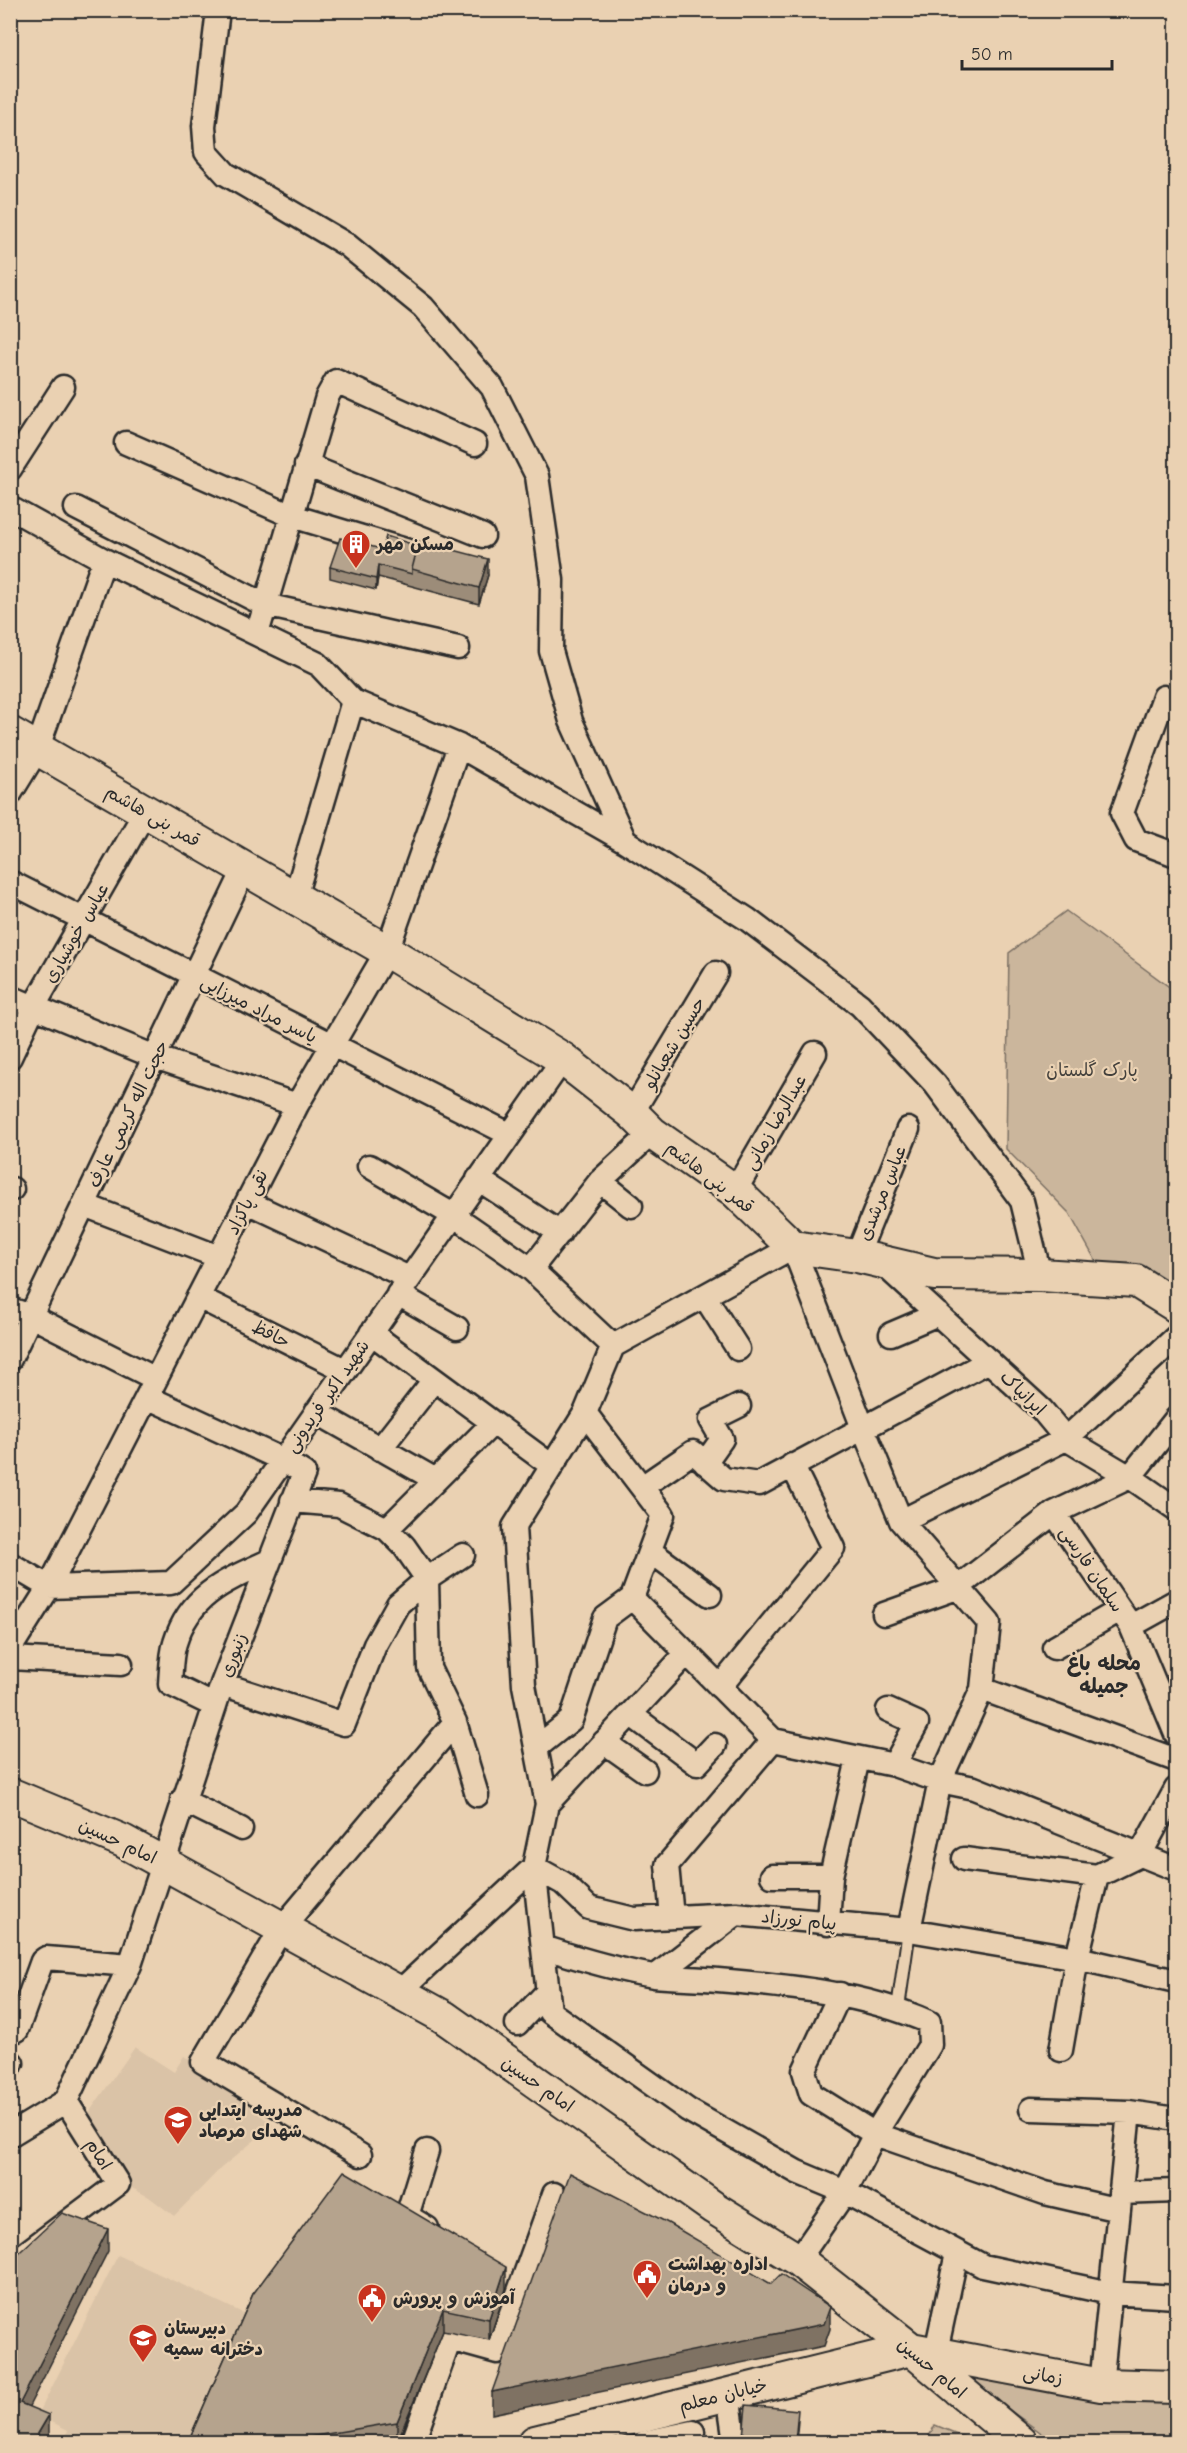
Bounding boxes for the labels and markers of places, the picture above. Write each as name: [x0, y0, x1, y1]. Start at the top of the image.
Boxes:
building icon: مسکن مهر: [340, 528, 372, 570]
place label: مسکن مهر: [375, 534, 454, 555]
place label: مدرسه ایتدایی شهدای مرصاد: [199, 2100, 303, 2142]
school or university icon: مدرسه ایتدایی شهدای مرصاد: [162, 2104, 194, 2146]
place label: اداره بهداشت و درمان: [668, 2254, 768, 2296]
public building icon: اداره بهداشت و درمان: [631, 2258, 663, 2300]
public building icon: آموزش و پرورش: [356, 2282, 388, 2324]
place label: آموزش و پرورش: [393, 2288, 516, 2310]
place label: دبیرستان دخترانه سمیه: [164, 2318, 263, 2360]
school or university icon: دبیرستان دخترانه سمیه: [127, 2322, 159, 2364]

